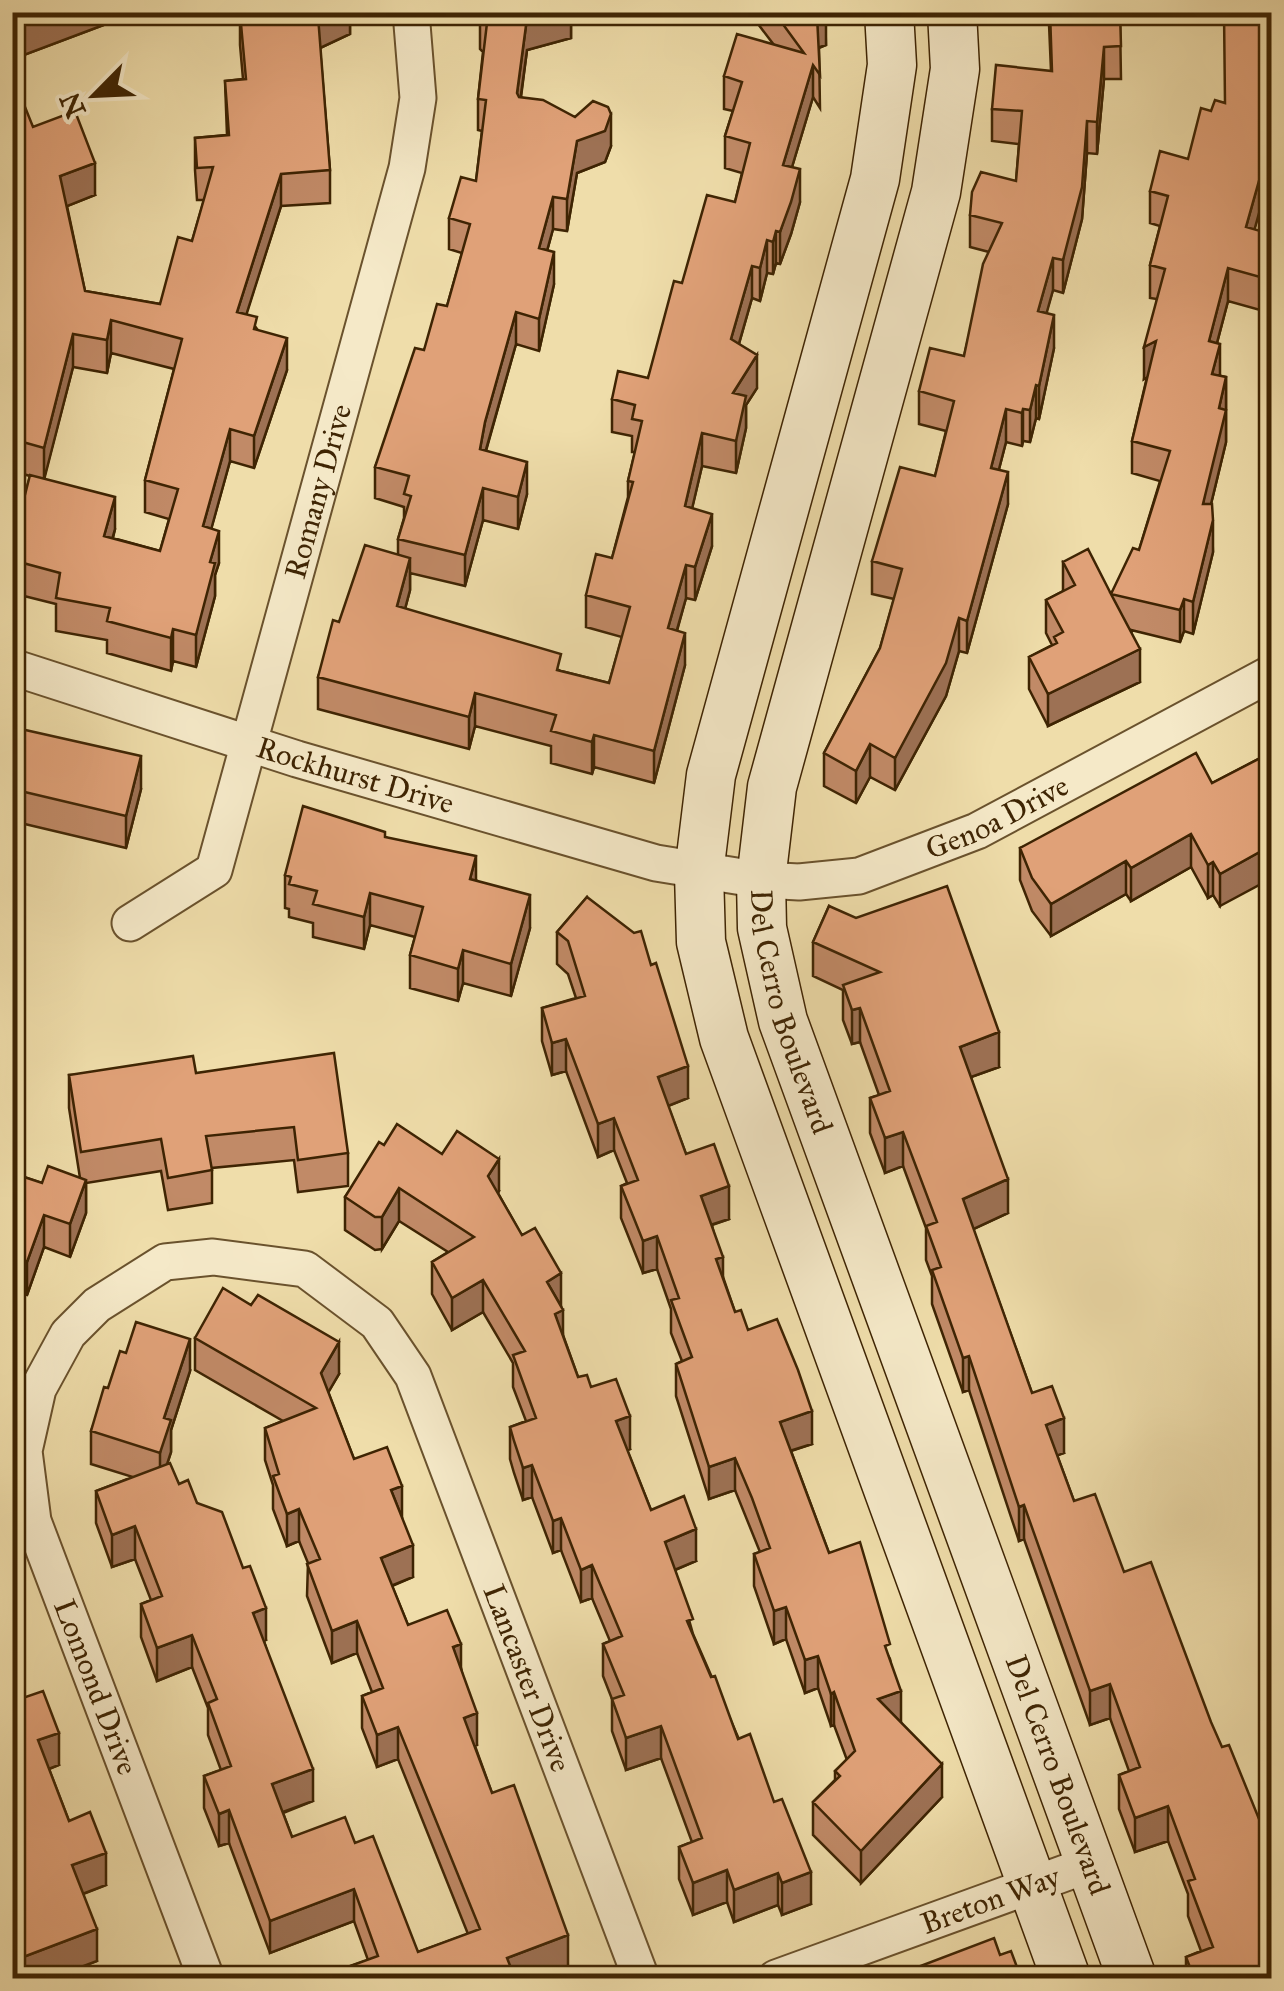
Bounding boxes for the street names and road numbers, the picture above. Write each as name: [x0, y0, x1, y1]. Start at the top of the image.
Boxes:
street label: Romany Drive: [277, 400, 359, 583]
street label: Rockhurst Drive: [252, 729, 458, 822]
street label: Genoa Drive: [921, 767, 1075, 867]
street label: Del Cerro Boulevard: [743, 889, 841, 1139]
street label: Lancaster Drive: [476, 1579, 579, 1777]
street label: Lomond Drive: [46, 1594, 146, 1780]
street label: Del Cerro Boulevard: [998, 1650, 1118, 1900]
street label: Breton Way: [916, 1858, 1066, 1942]

